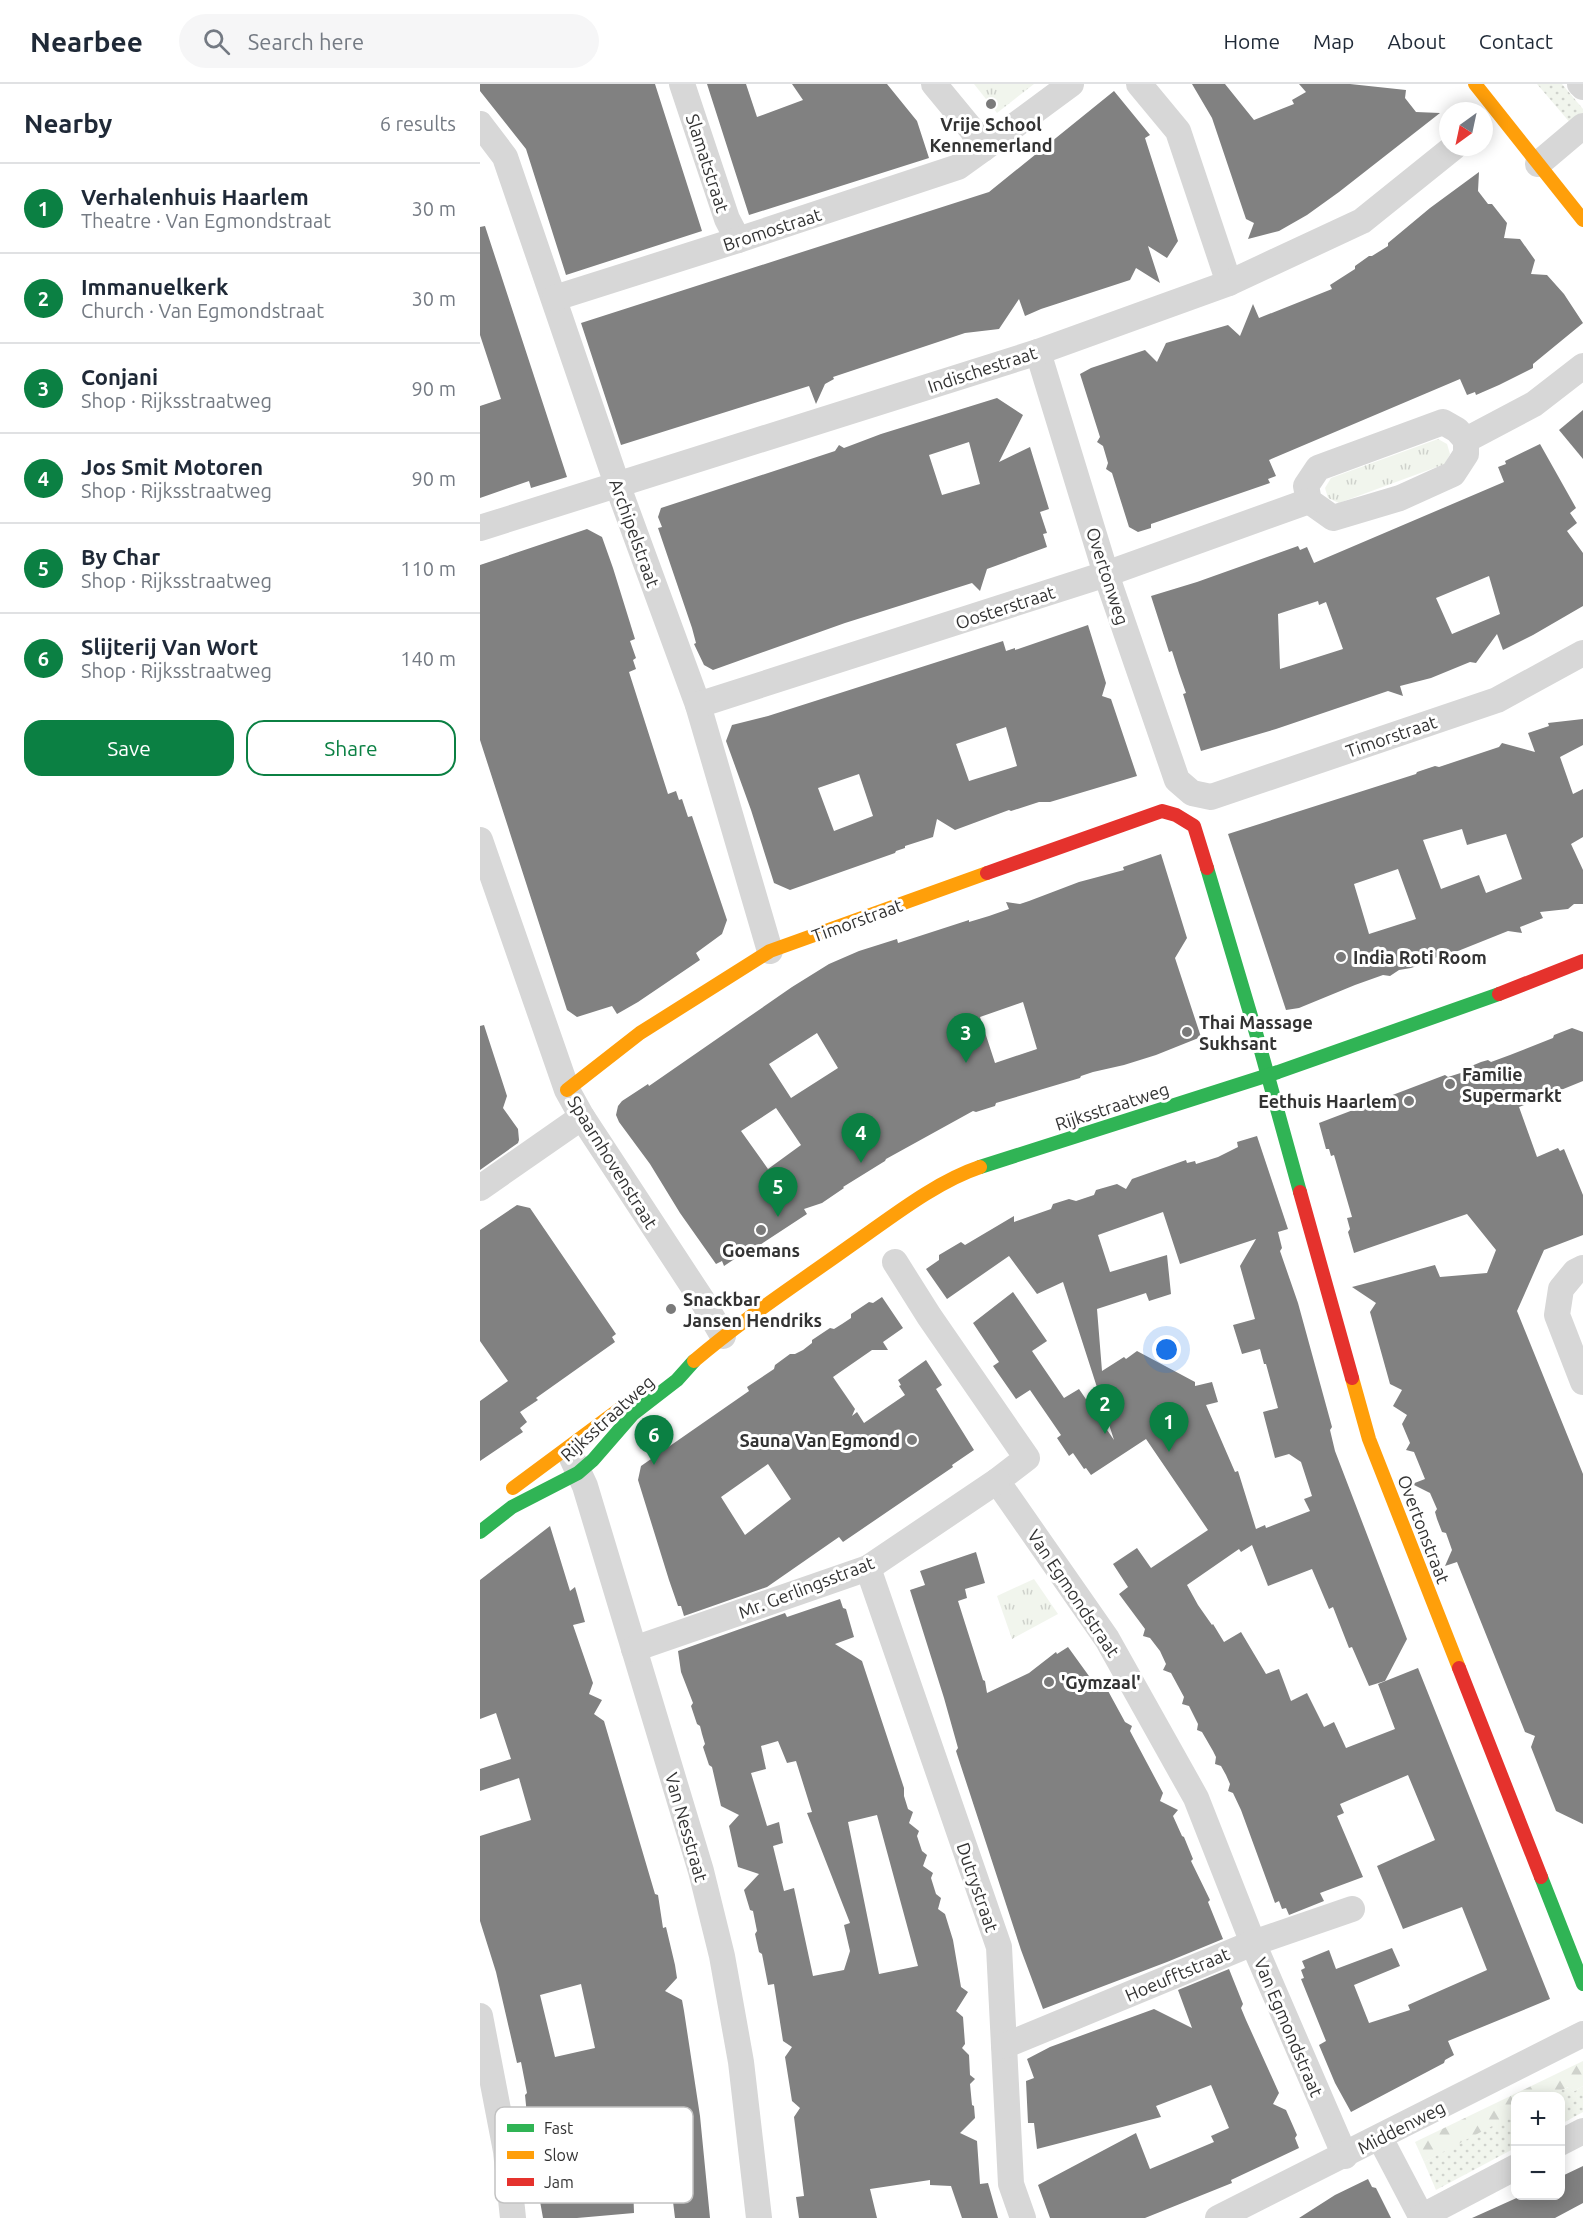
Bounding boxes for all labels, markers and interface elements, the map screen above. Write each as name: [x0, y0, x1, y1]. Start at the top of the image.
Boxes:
search box: [179, 14, 599, 68]
icon: search: [200, 25, 233, 58]
text: Nearbee: [30, 26, 143, 57]
text: Search here: [248, 29, 364, 54]
text: Home: [1223, 29, 1280, 53]
text: Map: [1313, 29, 1354, 53]
text: About: [1387, 29, 1446, 53]
text: Contact: [1479, 29, 1553, 53]
marker: Vrije School Kennemerland: [984, 97, 998, 111]
north arrow: [1439, 102, 1493, 156]
text: Nearby: [24, 109, 112, 138]
street label: Slamatstraat: [683, 111, 733, 215]
text: 6 results: [380, 112, 456, 135]
place label: Vrije School Kennemerland: [929, 114, 1053, 155]
text: Verhalenhuis Haarlem: [81, 184, 309, 209]
text: 1: [38, 197, 49, 220]
text: 30 m: [412, 197, 456, 220]
street label: Bromostraat: [720, 204, 824, 254]
text: Theatre · Van Egmondstraat: [81, 209, 331, 232]
text: Immanuelkerk: [81, 274, 228, 299]
text: 2: [38, 287, 49, 310]
text: 30 m: [412, 287, 456, 310]
text: Church · Van Egmondstraat: [81, 299, 324, 322]
street label: Indischestraat: [925, 342, 1039, 396]
text: Conjani: [81, 364, 158, 389]
text: 3: [38, 377, 49, 400]
text: 90 m: [412, 377, 456, 400]
text: Shop · Rijksstraatweg: [81, 389, 272, 412]
text: Jos Smit Motoren: [81, 454, 263, 479]
text: 4: [38, 467, 49, 490]
text: 90 m: [412, 467, 456, 490]
street label: Archipelstraat: [606, 476, 664, 590]
text: Shop · Rijksstraatweg: [81, 479, 272, 502]
street label: Overtonweg: [1083, 525, 1133, 627]
text: By Char: [81, 544, 160, 569]
text: 5: [38, 557, 49, 580]
text: 110 m: [400, 557, 456, 580]
text: Shop · Rijksstraatweg: [81, 569, 272, 592]
street label: Oosterstraat: [953, 582, 1057, 632]
text: Slijterij Van Wort: [81, 634, 258, 659]
text: 6: [38, 647, 49, 670]
text: 140 m: [400, 647, 456, 670]
text: Shop · Rijksstraatweg: [81, 659, 272, 682]
street label: Timorstraat: [1343, 711, 1439, 761]
button: Save: [24, 720, 234, 776]
button: Share: [246, 720, 456, 776]
street label: Timorstraat: [809, 894, 905, 946]
place label: India Roti Room: [1353, 947, 1487, 967]
marker: India Roti Room: [1334, 950, 1348, 964]
place label: Thai Massage Sukhsant: [1199, 1012, 1313, 1053]
pin: 3: [946, 1014, 986, 1063]
marker: Thai Massage Sukhsant: [1180, 1025, 1194, 1039]
place label: Familie Supermarkt: [1462, 1064, 1562, 1105]
marker: Familie Supermarkt: [1443, 1077, 1457, 1091]
street label: Rijksstraatweg: [1053, 1078, 1171, 1134]
place label: Eethuis Haarlem: [1258, 1091, 1397, 1111]
street label: Spaarnhovenstraat: [564, 1092, 662, 1232]
marker: Eethuis Haarlem: [1402, 1094, 1416, 1108]
pin: 4: [842, 1114, 880, 1163]
pin: 5: [758, 1168, 798, 1217]
marker: Goemans: [754, 1223, 768, 1237]
place label: Goemans: [722, 1240, 800, 1260]
place label: Snackbar Jansen Hendriks: [683, 1289, 822, 1330]
marker: Snackbar Jansen Hendriks: [664, 1302, 678, 1316]
your location: [1152, 1335, 1181, 1364]
street label: Rijksstraatweg: [556, 1371, 658, 1465]
pin: 2: [1086, 1384, 1124, 1434]
pin: 1: [1150, 1402, 1188, 1452]
pin: 6: [634, 1416, 674, 1465]
place label: Sauna Van Egmond: [739, 1430, 900, 1450]
marker: Sauna Van Egmond: [905, 1433, 919, 1447]
street label: Overtonstraat: [1394, 1472, 1454, 1586]
street label: Van Egmondstraat: [1024, 1526, 1124, 1660]
street label: Mr. Gerlingsstraat: [735, 1552, 877, 1622]
place label: 'Gymzaal': [1061, 1672, 1141, 1692]
marker: 'Gymzaal': [1042, 1675, 1056, 1689]
street label: Van Nesstraat: [662, 1770, 712, 1884]
street label: Dutrystraat: [953, 1840, 1003, 1934]
street label: Hoeufftstraat: [1122, 1943, 1232, 2005]
street label: Van Egmondstraat: [1251, 1954, 1327, 2100]
map controls: [1511, 2092, 1565, 2200]
button: +: [1511, 2092, 1565, 2146]
street label: Middenweg: [1354, 2096, 1448, 2158]
legend: [495, 2107, 693, 2203]
text: Fast: [544, 2119, 574, 2137]
text: Slow: [544, 2146, 579, 2164]
button: −: [1511, 2146, 1565, 2200]
text: Jam: [544, 2173, 574, 2191]

